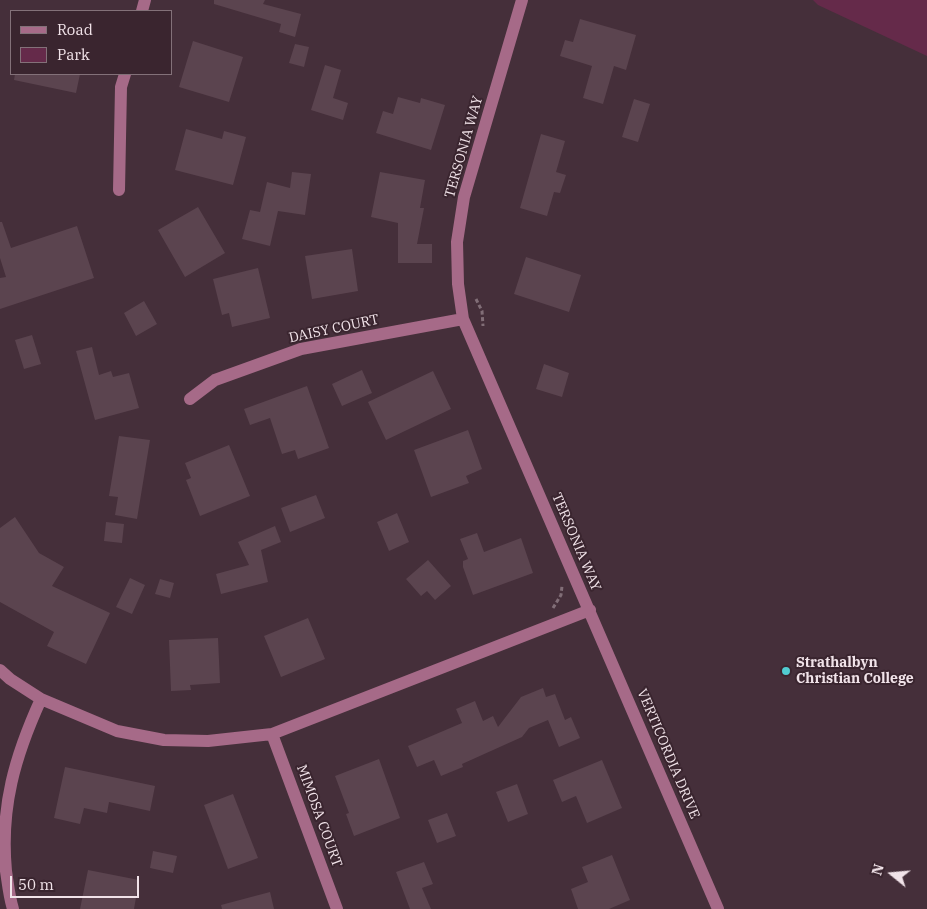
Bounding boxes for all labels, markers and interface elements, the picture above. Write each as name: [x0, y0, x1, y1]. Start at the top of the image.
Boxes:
legend: [10, 10, 172, 75]
text: Road: [57, 20, 93, 39]
text: Park: [57, 45, 90, 64]
street label: TERSONIA WAY: [441, 94, 487, 200]
street label: DAISY COURT: [287, 311, 381, 347]
street label: TERSONIA WAY: [548, 490, 604, 594]
place label: Strathalbyn Christian College: [796, 655, 914, 688]
marker: Strathalbyn Christian College: [780, 665, 792, 677]
street label: VERTICORDIA DRIVE: [633, 686, 703, 822]
street label: MIMOSA COURT: [293, 763, 345, 869]
north arrow: [867, 849, 917, 899]
text: N: [867, 862, 888, 878]
scale bar: [12, 866, 141, 898]
text: 50 m: [18, 875, 54, 894]

